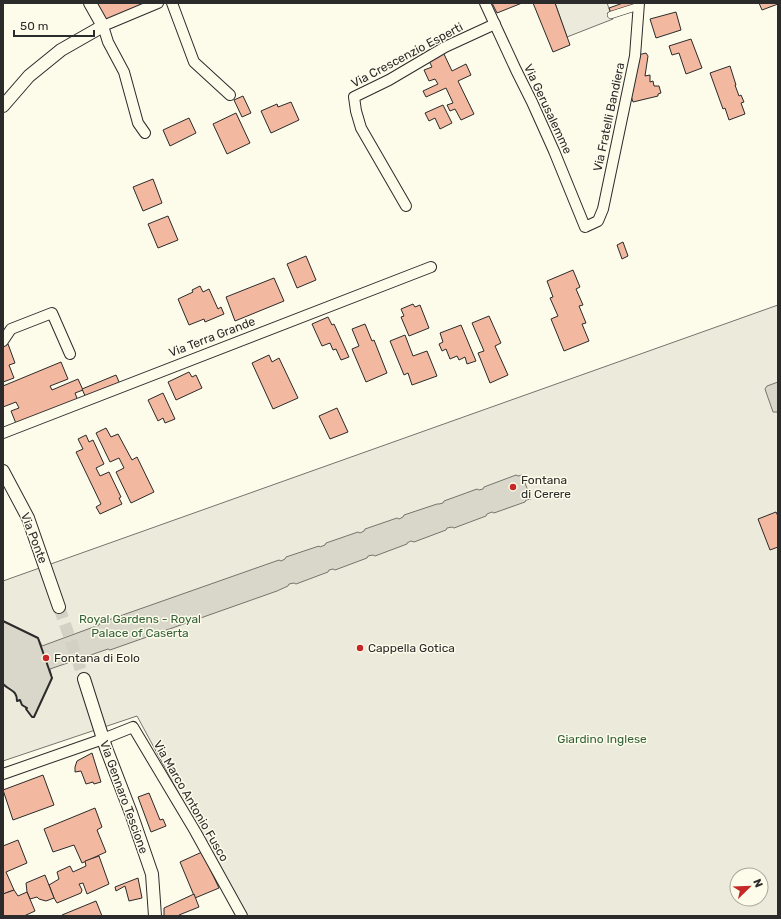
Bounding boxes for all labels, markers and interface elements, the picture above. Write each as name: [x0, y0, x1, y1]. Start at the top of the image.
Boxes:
scale bar: [14, 12, 94, 38]
text: 50 m: [20, 19, 48, 33]
street label: Via Crescenzio Esperti: [349, 20, 465, 90]
street label: Via Fratelli Bandiera: [591, 61, 627, 173]
street label: Via Gerusalemme: [521, 62, 575, 156]
street label: Via Terra Grande: [167, 314, 257, 360]
place label: Fontana di Cerere: [521, 473, 571, 501]
marker: Fontana di Cerere: [508, 482, 518, 492]
street label: Via Ponte: [18, 511, 50, 566]
park label: Royal Gardens - Royal Palace of Caserta: [79, 612, 201, 640]
place label: Cappella Gotica: [368, 641, 455, 655]
marker: Cappella Gotica: [355, 643, 365, 653]
place label: Fontana di Eolo: [54, 651, 140, 665]
marker: Fontana di Eolo: [41, 653, 51, 663]
park label: Giardino Inglese: [557, 732, 647, 746]
street label: Via Marco Antonio Fusco: [151, 738, 232, 864]
street label: Via Gennaro Tescione: [97, 739, 151, 856]
north arrow: [729, 867, 769, 907]
text: N: [750, 877, 765, 890]

